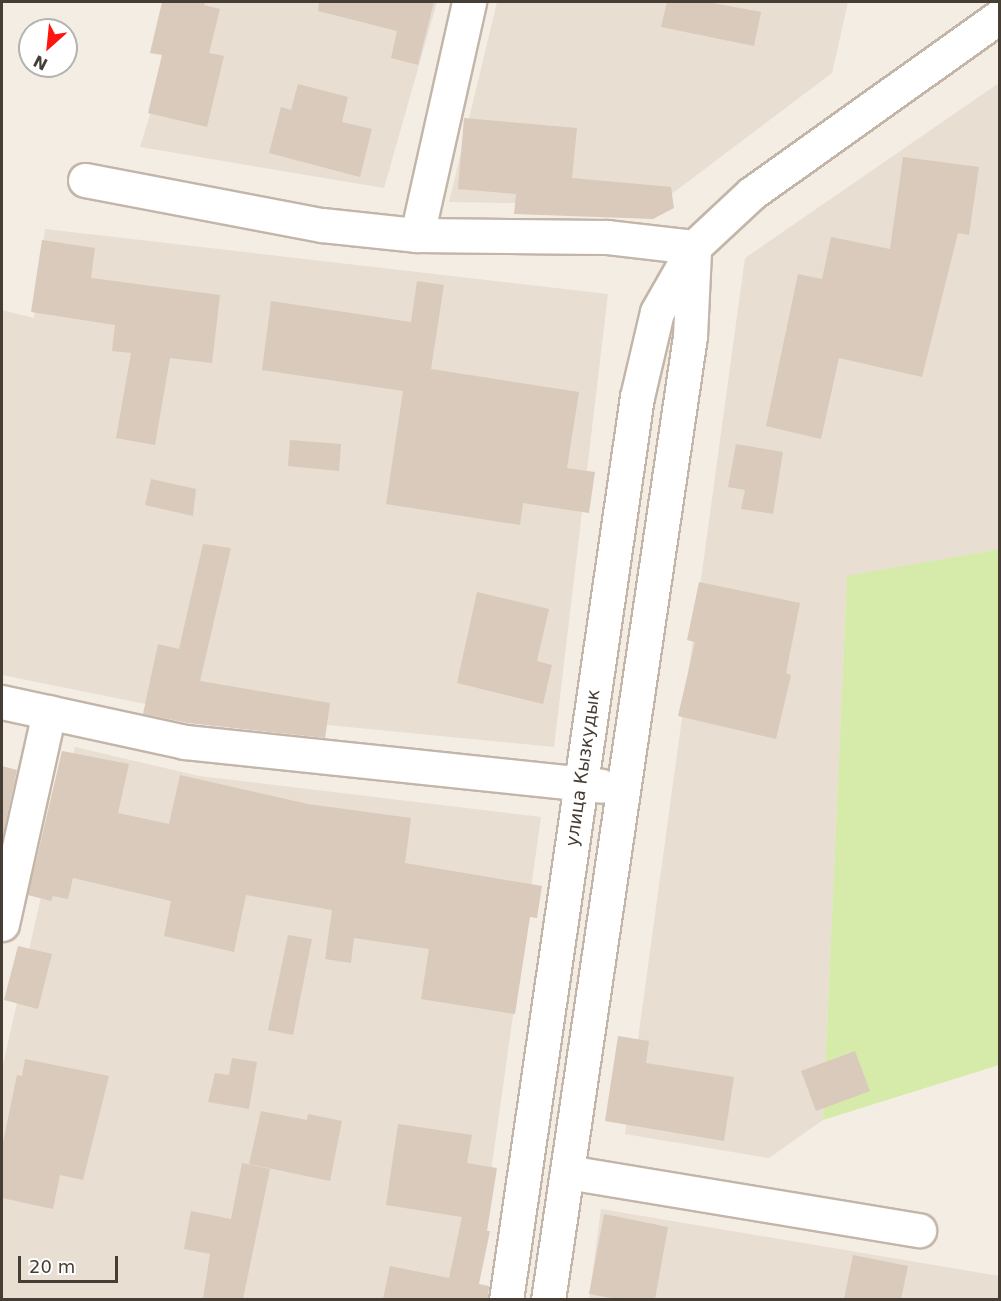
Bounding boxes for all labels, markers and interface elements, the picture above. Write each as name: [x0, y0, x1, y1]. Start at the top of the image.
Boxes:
north arrow: [18, 18, 78, 78]
text: N: [30, 51, 51, 74]
street label: улица Кызкудык: [561, 688, 605, 848]
scale bar: [21, 1244, 122, 1282]
text: 20 m: [29, 1256, 75, 1277]

